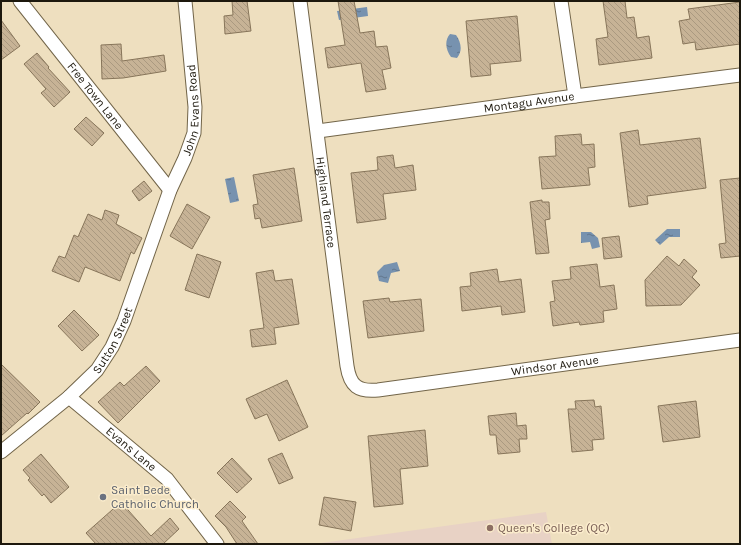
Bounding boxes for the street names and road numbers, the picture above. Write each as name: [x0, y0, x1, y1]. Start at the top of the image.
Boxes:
street label: Free Town Lane: [64, 59, 126, 132]
street label: John Evans Road: [180, 64, 202, 157]
street label: Montagu Avenue: [483, 89, 575, 115]
street label: Highland Terrace: [313, 156, 339, 249]
street label: Sutton Street: [90, 305, 135, 376]
street label: Windsor Avenue: [510, 353, 600, 379]
street label: Evans Lane: [103, 424, 159, 474]

